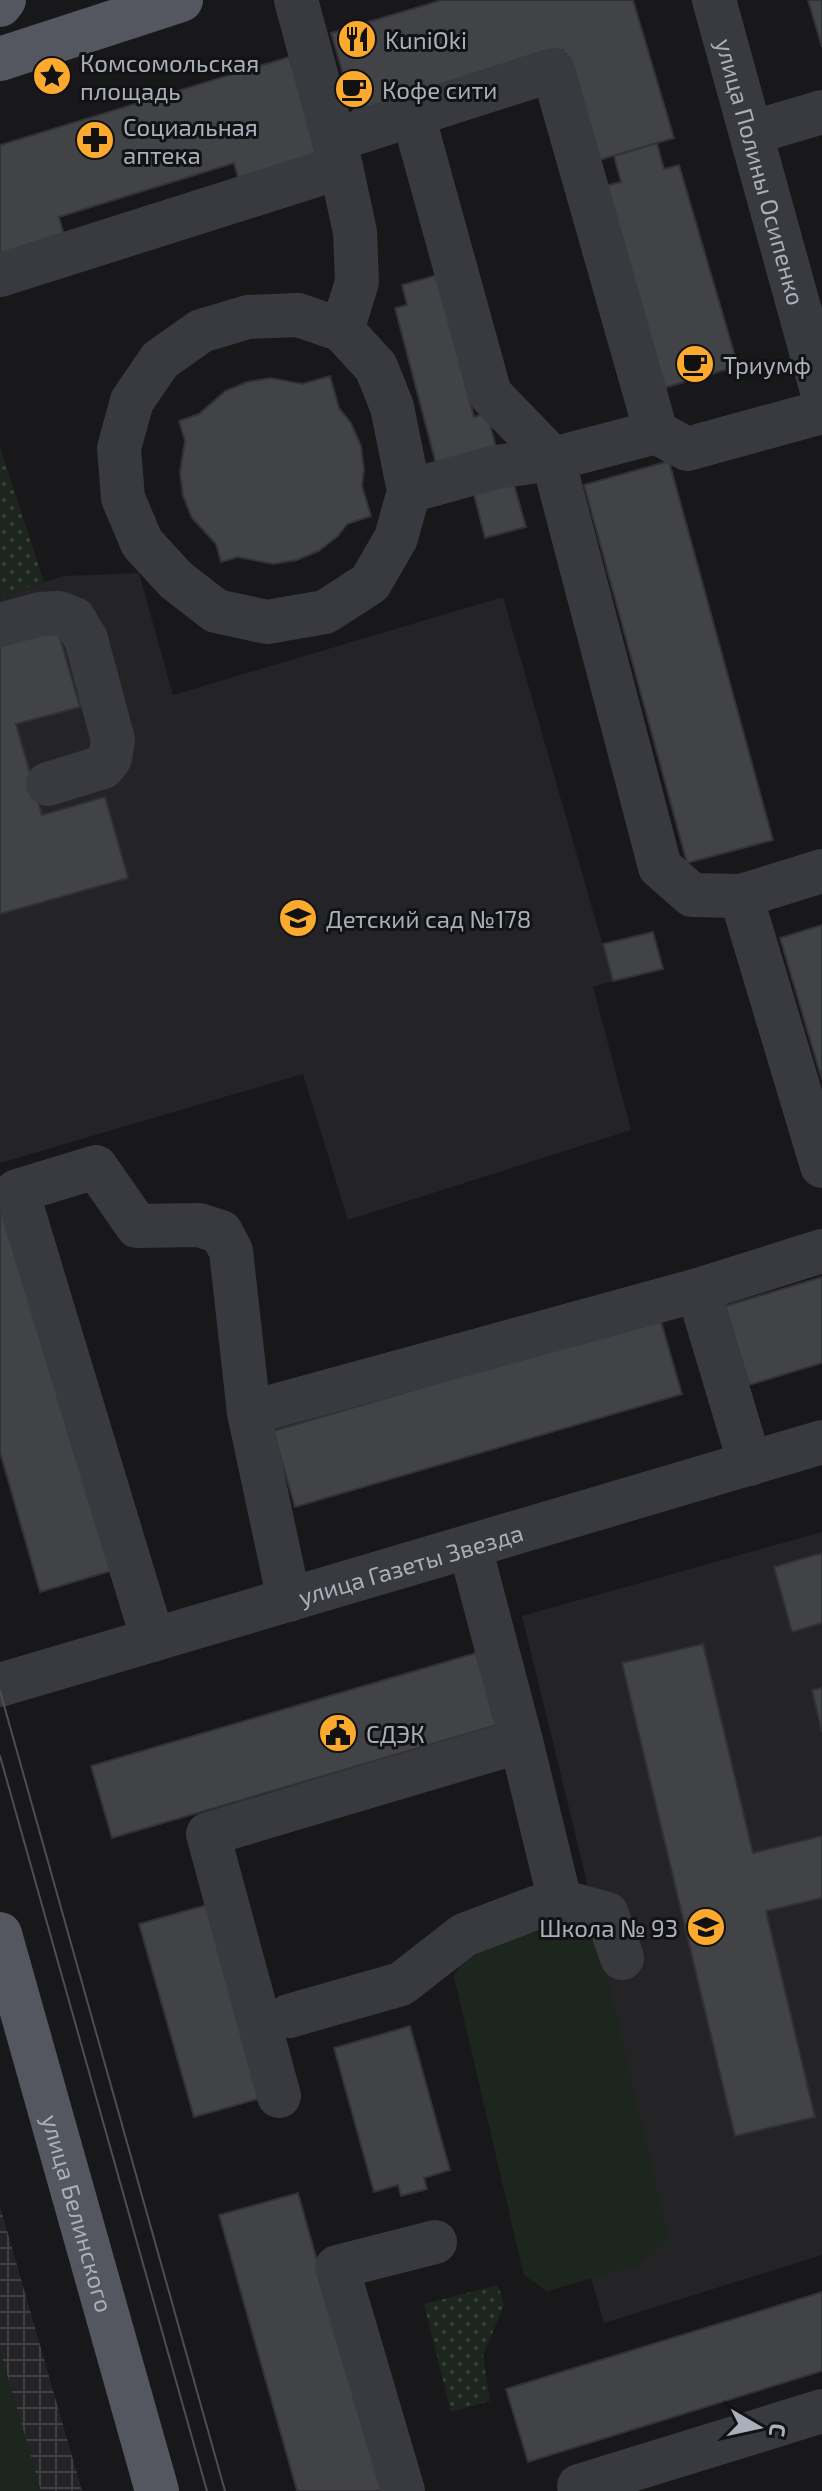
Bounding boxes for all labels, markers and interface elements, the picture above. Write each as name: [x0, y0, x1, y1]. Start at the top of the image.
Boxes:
restaurant icon: KuniOki: [336, 18, 378, 60]
place label: KuniOki: [385, 25, 467, 54]
street label: улица Полины Осипенко: [710, 35, 812, 308]
place label: Комсомольская площадь: [80, 48, 259, 105]
place icon: Комсомольская площадь: [31, 55, 73, 97]
cafe icon: Кофе сити: [333, 68, 375, 110]
place label: Кофе сити: [382, 75, 497, 104]
place label: Социальная аптека: [123, 112, 258, 169]
pharmacy icon: Социальная аптека: [74, 119, 116, 161]
cafe icon: Триумф: [674, 343, 716, 385]
place label: Триумф: [723, 350, 811, 380]
school or university icon: Детский сад №178: [277, 897, 319, 939]
place label: Детский сад №178: [326, 904, 531, 933]
street label: улица Газеты Звезда: [295, 1517, 526, 1612]
public building icon: СДЭК: [317, 1712, 359, 1754]
place label: СДЭК: [366, 1719, 425, 1748]
school or university icon: Школа № 93: [685, 1906, 727, 1948]
place label: Школа № 93: [539, 1913, 678, 1942]
street label: улица Белинского: [36, 2111, 120, 2315]
north arrow: [718, 2387, 798, 2467]
text: С: [765, 2422, 793, 2439]

